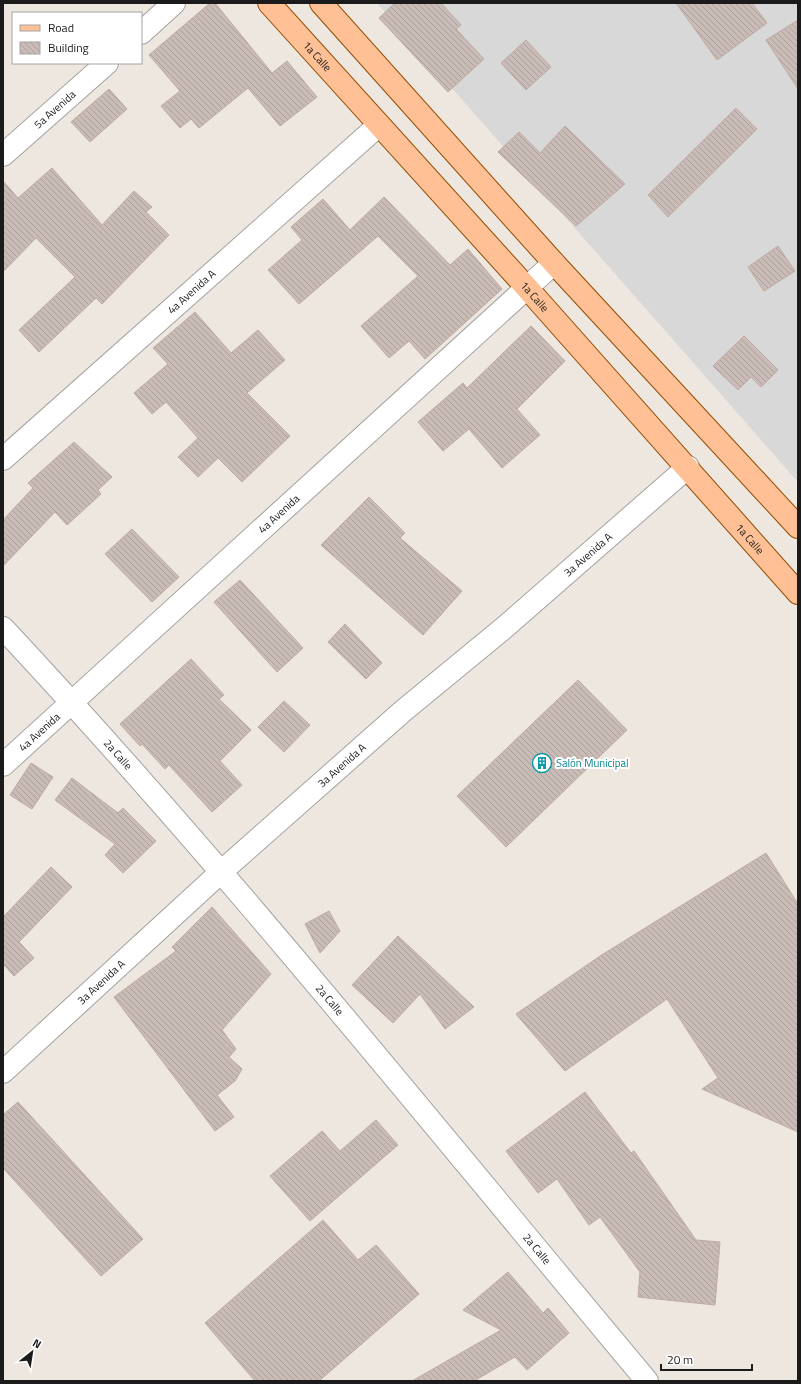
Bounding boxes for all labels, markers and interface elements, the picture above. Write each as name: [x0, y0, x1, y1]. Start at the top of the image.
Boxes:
legend: [12, 12, 142, 64]
text: Road: [48, 18, 74, 37]
text: Building: [48, 38, 89, 57]
street label: 1a Calle: [299, 38, 336, 76]
street label: 5a Avenida: [30, 86, 79, 132]
street label: 4a Avenida A: [164, 265, 219, 318]
street label: 1a Calle: [517, 278, 553, 316]
street label: 4a Avenida: [255, 490, 303, 537]
street label: 1a Calle: [732, 520, 768, 558]
street label: 3a Avenida A: [560, 529, 616, 580]
street label: 4a Avenida: [15, 709, 64, 755]
street label: 2a Calle: [100, 736, 136, 774]
street label: 3a Avenida A: [314, 739, 370, 791]
building icon: Salón Municipal: [531, 752, 553, 774]
place label: Salón Municipal: [556, 755, 629, 771]
street label: 3a Avenida A: [74, 956, 129, 1008]
street label: 2a Calle: [312, 981, 348, 1019]
street label: 2a Calle: [519, 1230, 555, 1268]
north arrow: [12, 1332, 52, 1372]
text: N: [30, 1335, 44, 1352]
scale bar: [661, 1346, 752, 1372]
text: 20 m: [667, 1350, 693, 1369]

